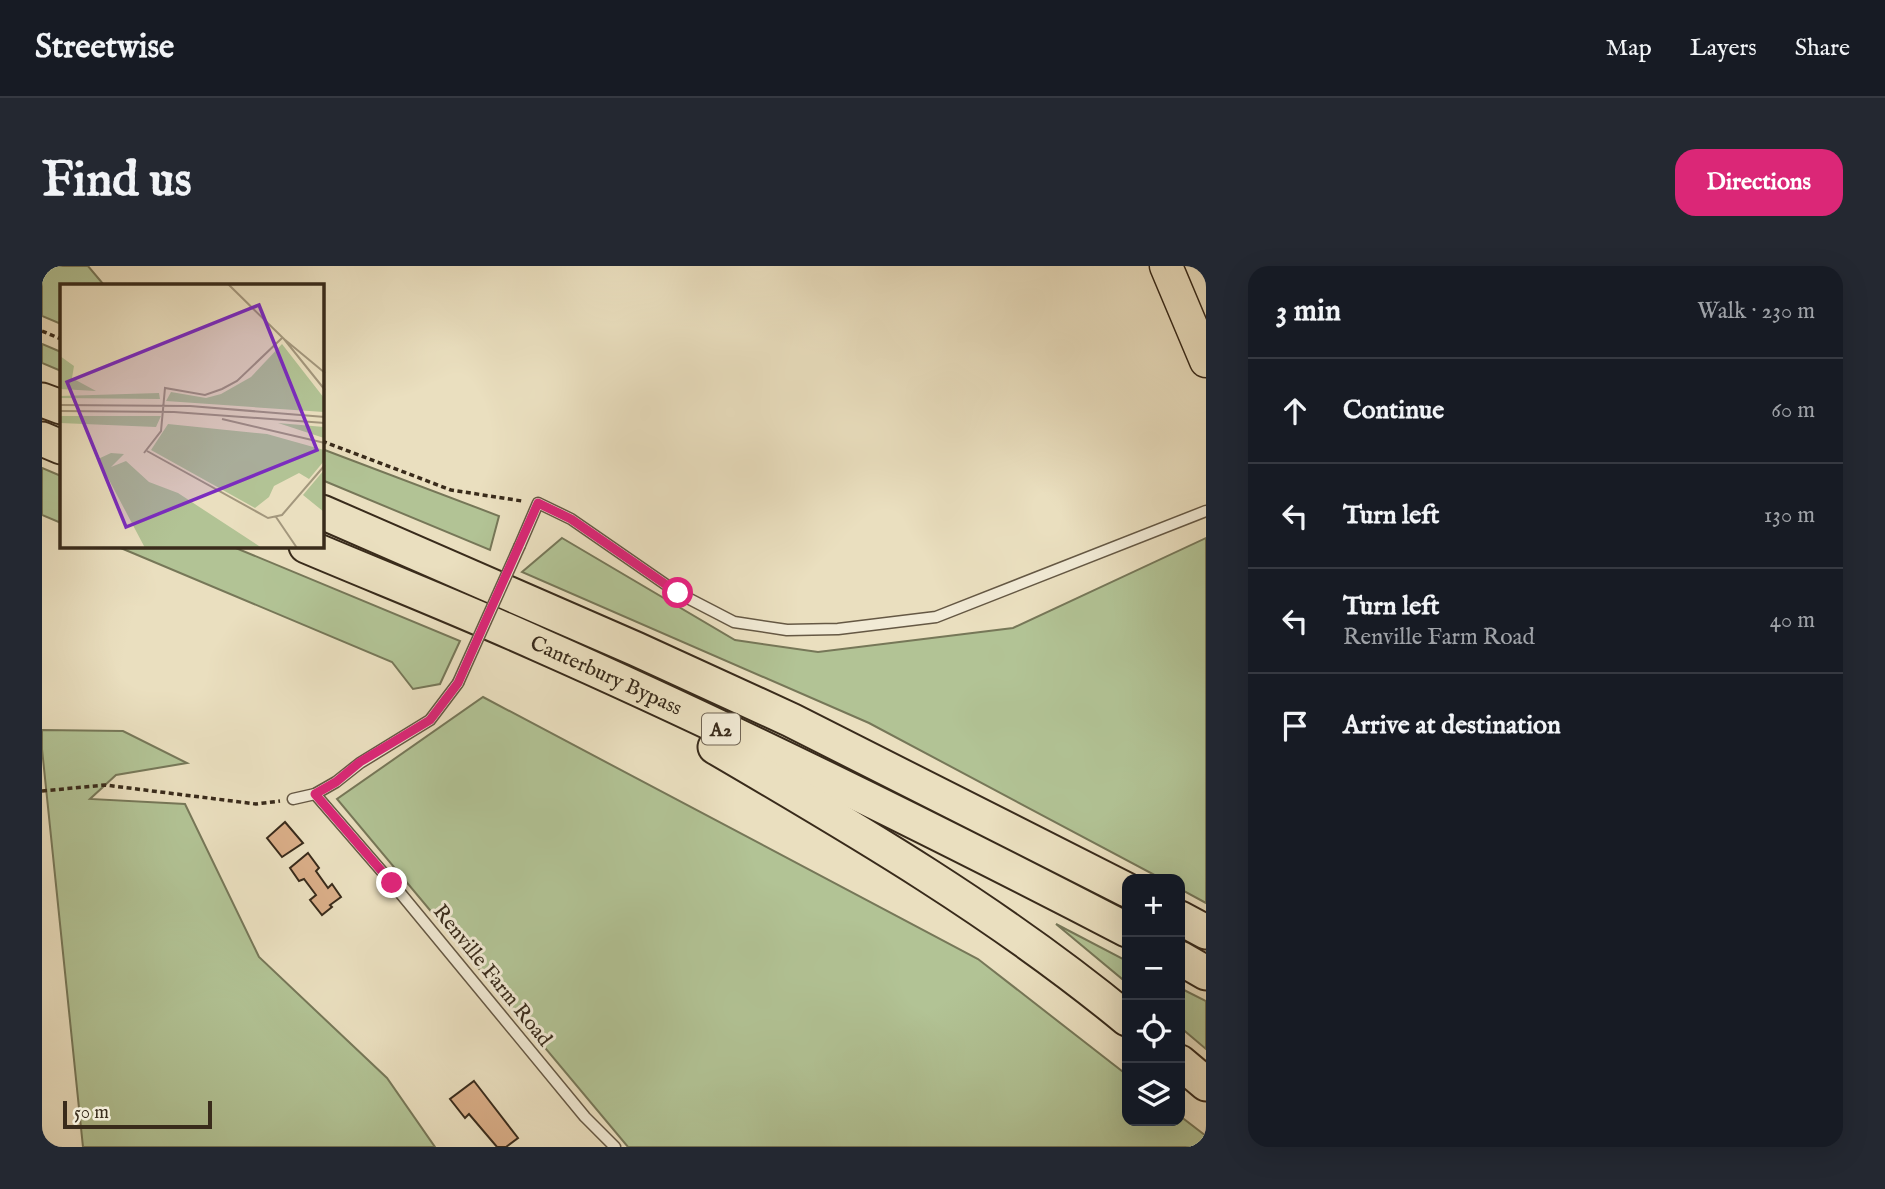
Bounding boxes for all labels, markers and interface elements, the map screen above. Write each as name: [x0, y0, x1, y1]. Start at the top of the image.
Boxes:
text: Streetwise: [35, 27, 174, 69]
text: Map: [1606, 33, 1652, 64]
text: Layers: [1690, 33, 1757, 64]
text: Share: [1795, 33, 1850, 64]
button: Directions: [1675, 149, 1843, 216]
text: Find us: [42, 151, 192, 213]
inset map: [60, 284, 324, 548]
text: 3 min: [1276, 293, 1341, 331]
text: Walk · 230 m: [1697, 297, 1815, 326]
icon: ahead: [1276, 392, 1314, 430]
text: Continue: [1343, 394, 1444, 427]
text: 60 m: [1771, 396, 1815, 425]
icon: left: [1276, 497, 1314, 535]
text: Turn left: [1343, 499, 1440, 532]
text: 130 m: [1764, 501, 1815, 530]
route start: [662, 577, 693, 608]
text: Turn left: [1343, 590, 1440, 623]
icon: left: [1276, 602, 1314, 640]
text: 40 m: [1770, 606, 1815, 635]
text: Renville Farm Road: [1343, 623, 1535, 652]
street label: Canterbury Bypass: [526, 630, 686, 723]
icon: arrive: [1276, 707, 1314, 745]
text: Arrive at destination: [1343, 709, 1561, 742]
road number: A2: [702, 713, 740, 744]
route end: [376, 867, 407, 898]
map controls: [1122, 874, 1185, 1126]
button: +: [1122, 874, 1185, 937]
street label: Renville Farm Road: [426, 899, 558, 1053]
button: −: [1122, 937, 1185, 1000]
button: locate: [1122, 1000, 1185, 1063]
button: layers: [1122, 1063, 1185, 1126]
scale bar: [63, 1098, 212, 1130]
text: 50 m: [74, 1101, 109, 1125]

